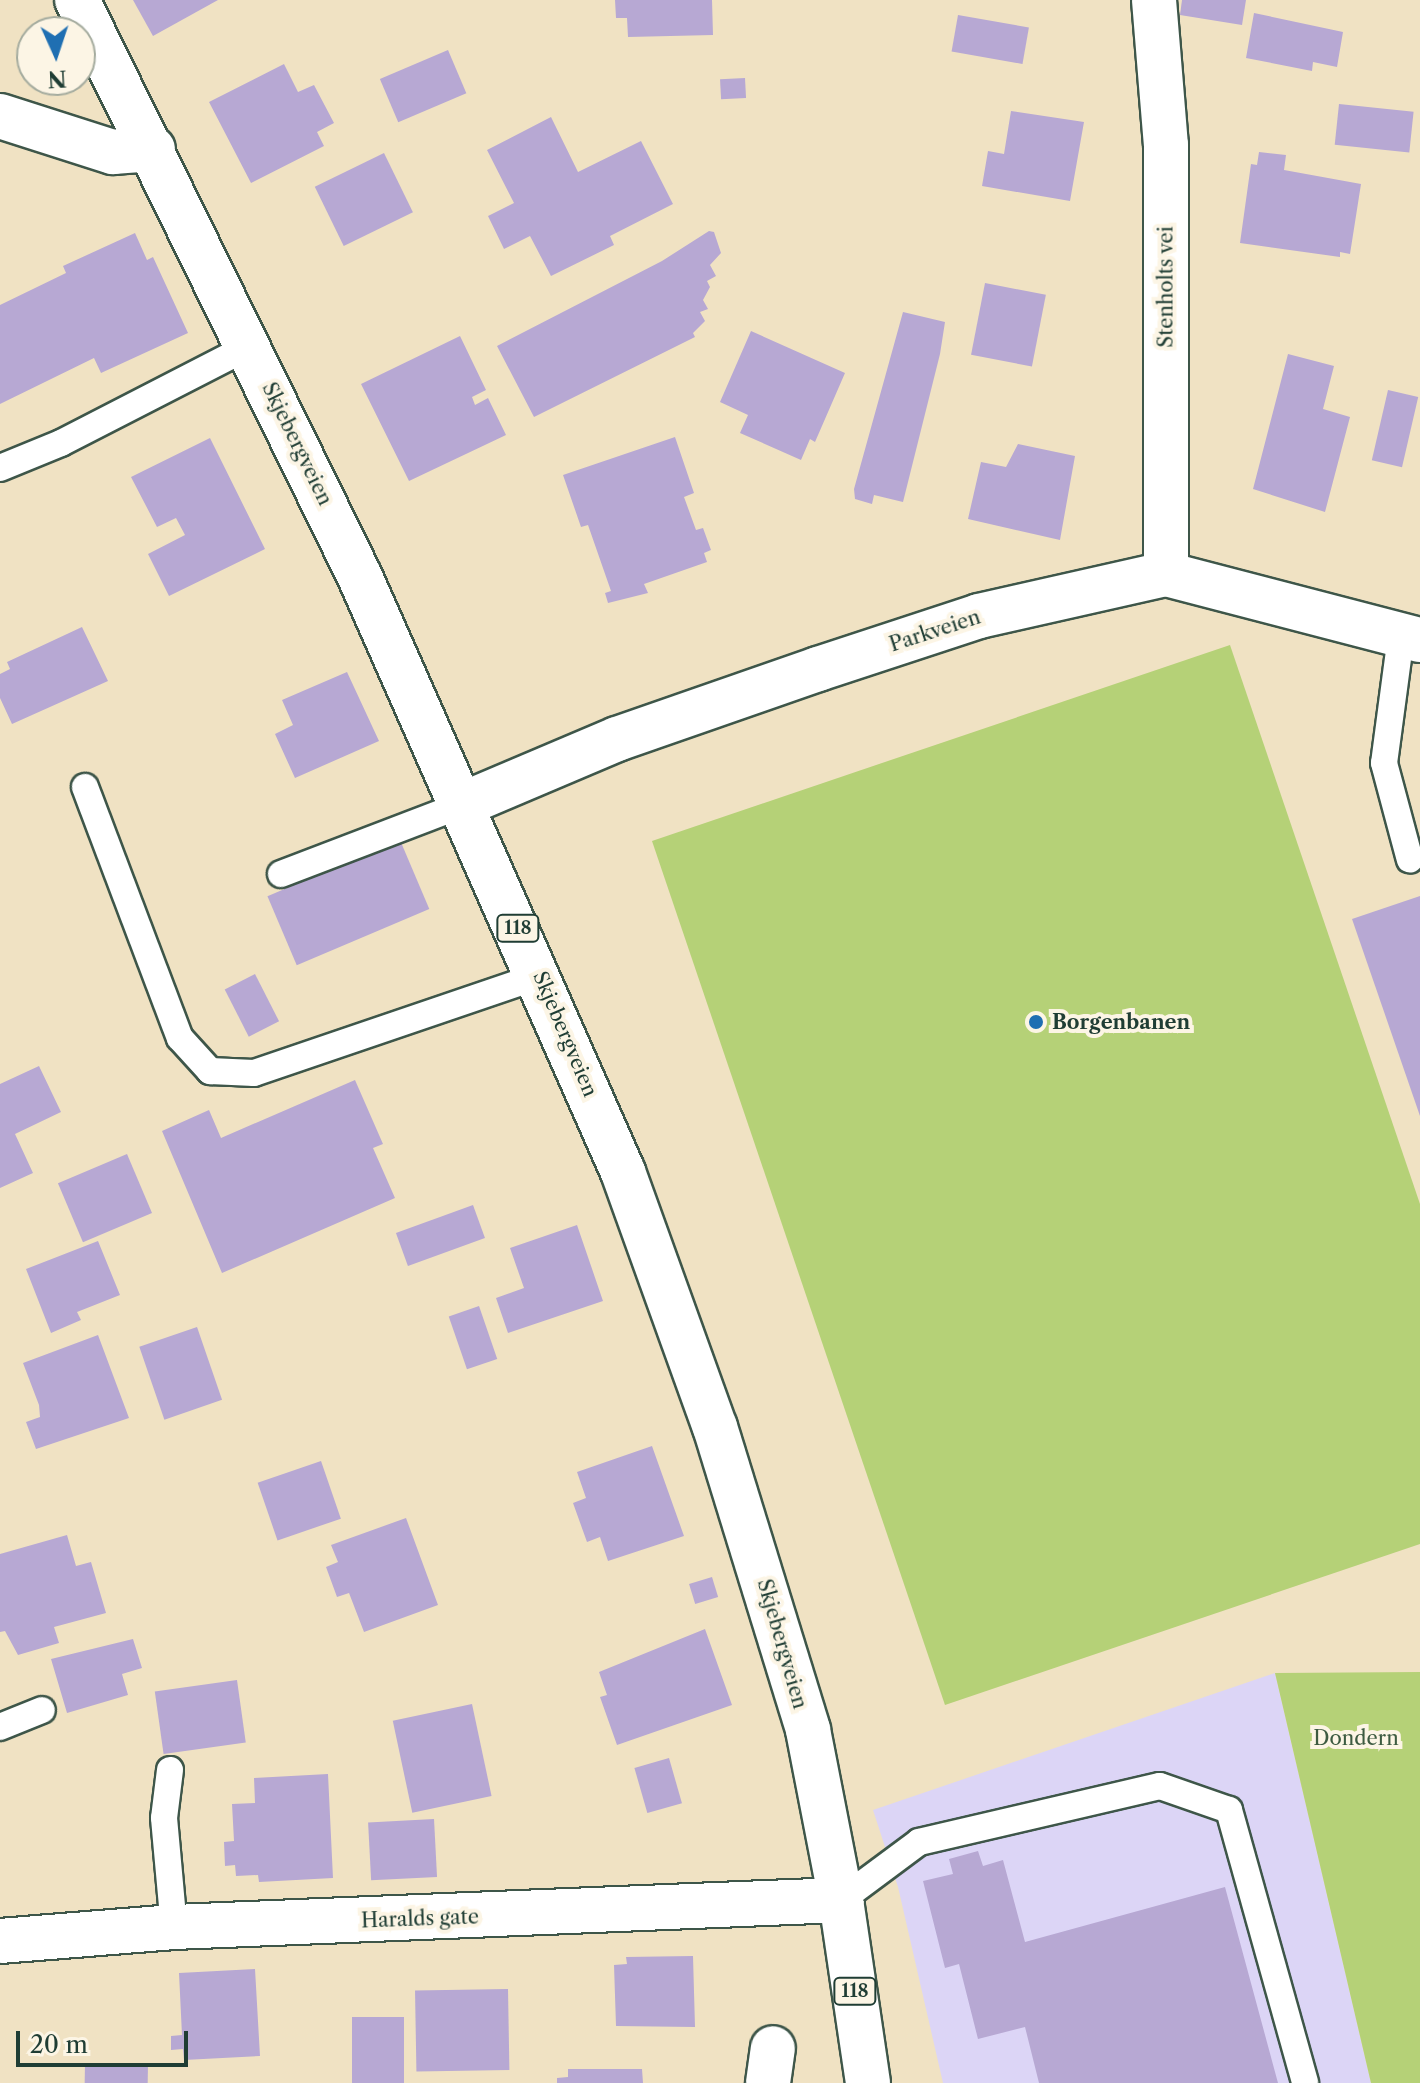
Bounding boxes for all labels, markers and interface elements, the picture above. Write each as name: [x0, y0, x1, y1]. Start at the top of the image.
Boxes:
north arrow: [16, 16, 96, 96]
text: N: [47, 64, 67, 92]
street label: Stenholts vei: [1154, 226, 1178, 348]
street label: Skjebergveien: [257, 379, 337, 509]
street label: Parkveien: [886, 605, 984, 657]
road number: 118: [496, 914, 540, 942]
street label: Skjebergveien: [528, 968, 602, 1100]
place label: Borgenbanen: [1052, 1010, 1190, 1034]
marker: Borgenbanen: [1027, 1013, 1045, 1031]
street label: Skjebergveien: [752, 1576, 812, 1712]
park label: Dondern: [1313, 1726, 1399, 1750]
street label: Haralds gate: [361, 1905, 479, 1933]
road number: 118: [833, 1977, 877, 2005]
scale bar: [20, 2015, 192, 2065]
text: 20 m: [30, 2030, 88, 2059]

